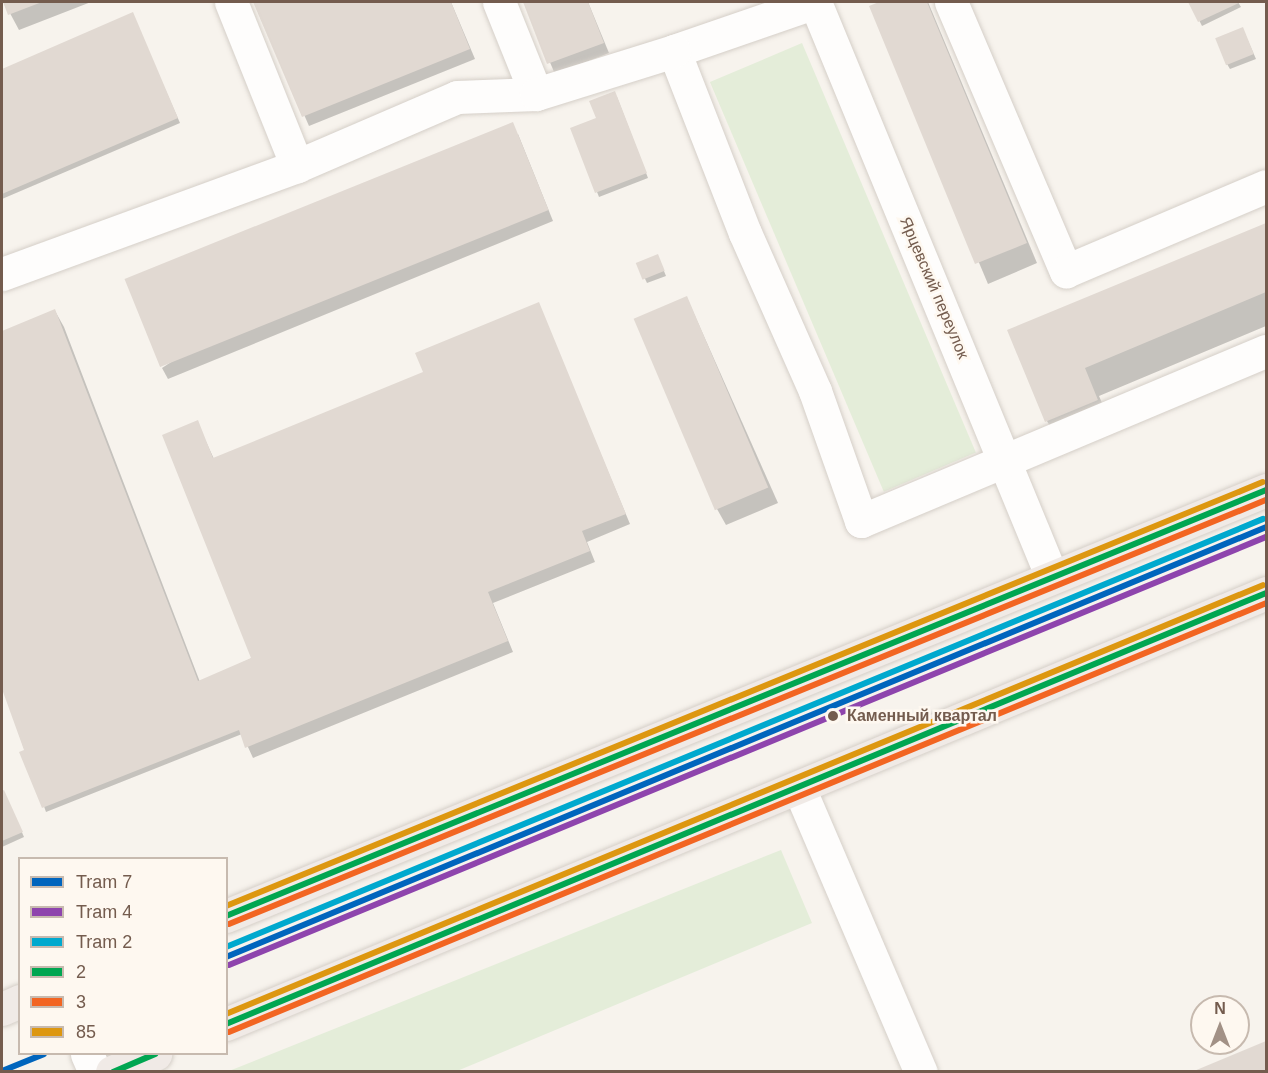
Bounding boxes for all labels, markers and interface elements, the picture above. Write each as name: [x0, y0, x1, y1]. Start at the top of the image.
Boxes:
street label: Ярцевский переулок: [895, 214, 973, 362]
place label: Каменный квартал: [847, 706, 997, 726]
marker: Каменный квартал: [824, 707, 842, 725]
legend: [18, 857, 228, 1055]
text: Tram 7: [76, 872, 132, 892]
text: Tram 4: [76, 902, 132, 922]
text: Tram 2: [76, 932, 132, 952]
text: 2: [76, 962, 86, 982]
text: 3: [76, 992, 86, 1012]
north arrow: [1190, 995, 1250, 1055]
text: N: [1214, 1000, 1226, 1017]
text: 85: [76, 1022, 96, 1042]

